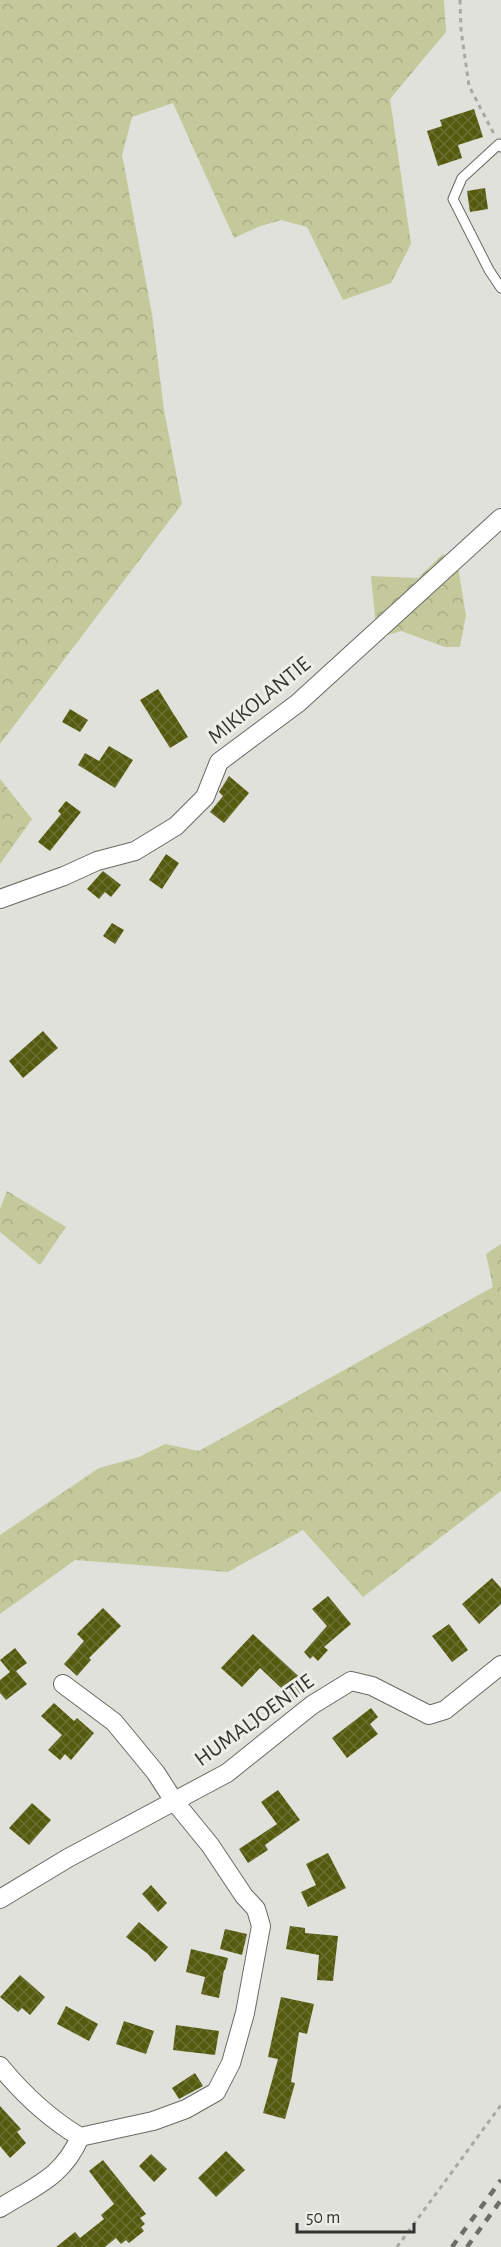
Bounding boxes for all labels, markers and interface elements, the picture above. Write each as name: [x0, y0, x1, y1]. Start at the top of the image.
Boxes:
street label: MIKKOLANTIE: [204, 652, 315, 748]
street label: HUMALJOENTIE: [190, 1669, 318, 1770]
scale bar: [297, 2196, 414, 2234]
text: 50 m: [306, 2209, 340, 2227]

